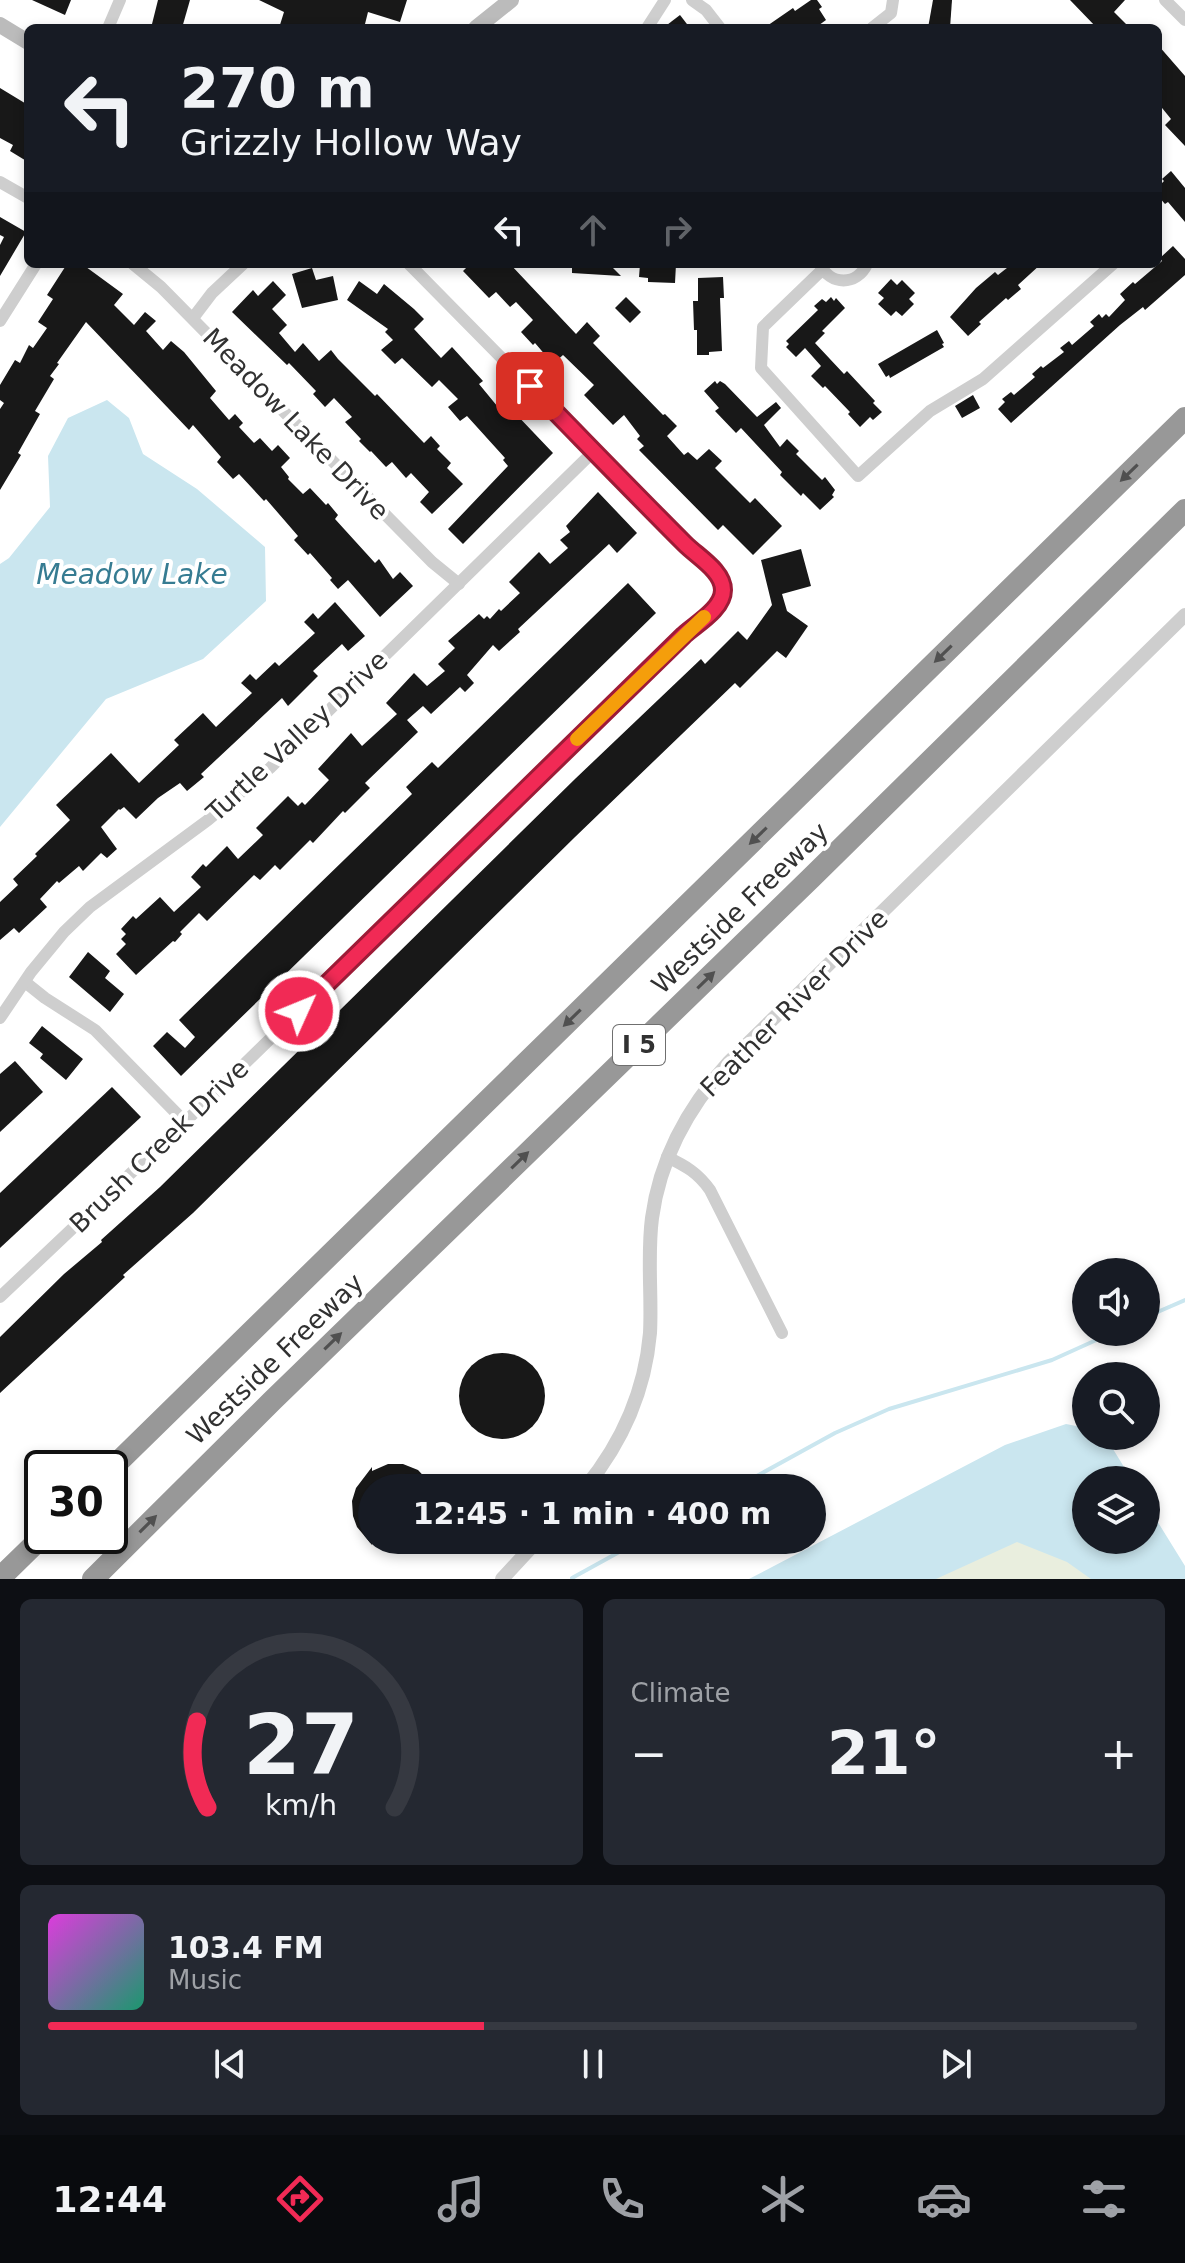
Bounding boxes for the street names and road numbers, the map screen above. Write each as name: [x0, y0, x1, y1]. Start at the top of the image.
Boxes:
street label: Meadow Lake Drive: [197, 322, 395, 526]
street label: Turtle Valley Drive: [200, 645, 393, 828]
street label: Westside Freeway: [646, 816, 834, 1000]
street label: Feather River Drive: [694, 903, 894, 1103]
road number: I 5: [613, 1025, 665, 1065]
street label: Brush Creek Drive: [64, 1053, 254, 1239]
street label: Westside Freeway: [181, 1267, 369, 1451]

